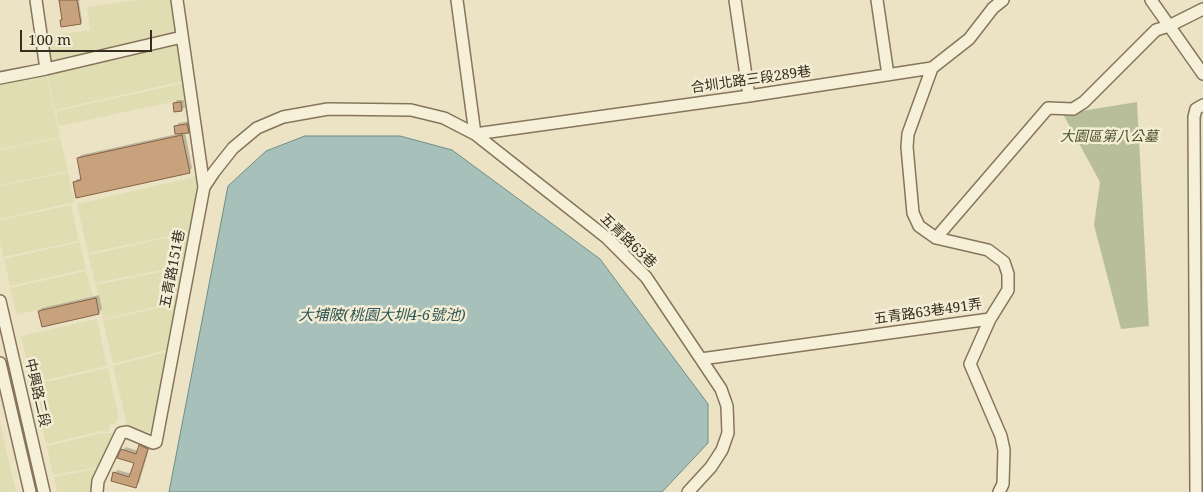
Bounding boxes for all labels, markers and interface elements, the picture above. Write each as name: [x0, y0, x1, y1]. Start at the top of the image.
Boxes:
scale bar: [22, 20, 155, 52]
text: 100 m: [28, 29, 71, 49]
street label: 合圳北路三段289巷: [690, 63, 812, 97]
park label: 大園區第八公墓: [1060, 129, 1158, 145]
street label: 五青路63巷: [596, 210, 660, 272]
street label: 五青路151巷: [157, 228, 189, 310]
street label: 五青路63巷491弄: [873, 296, 983, 328]
water label: 大埔陂(桃園大圳4-6號池): [299, 307, 465, 325]
street label: 中興路二段: [21, 357, 53, 429]

